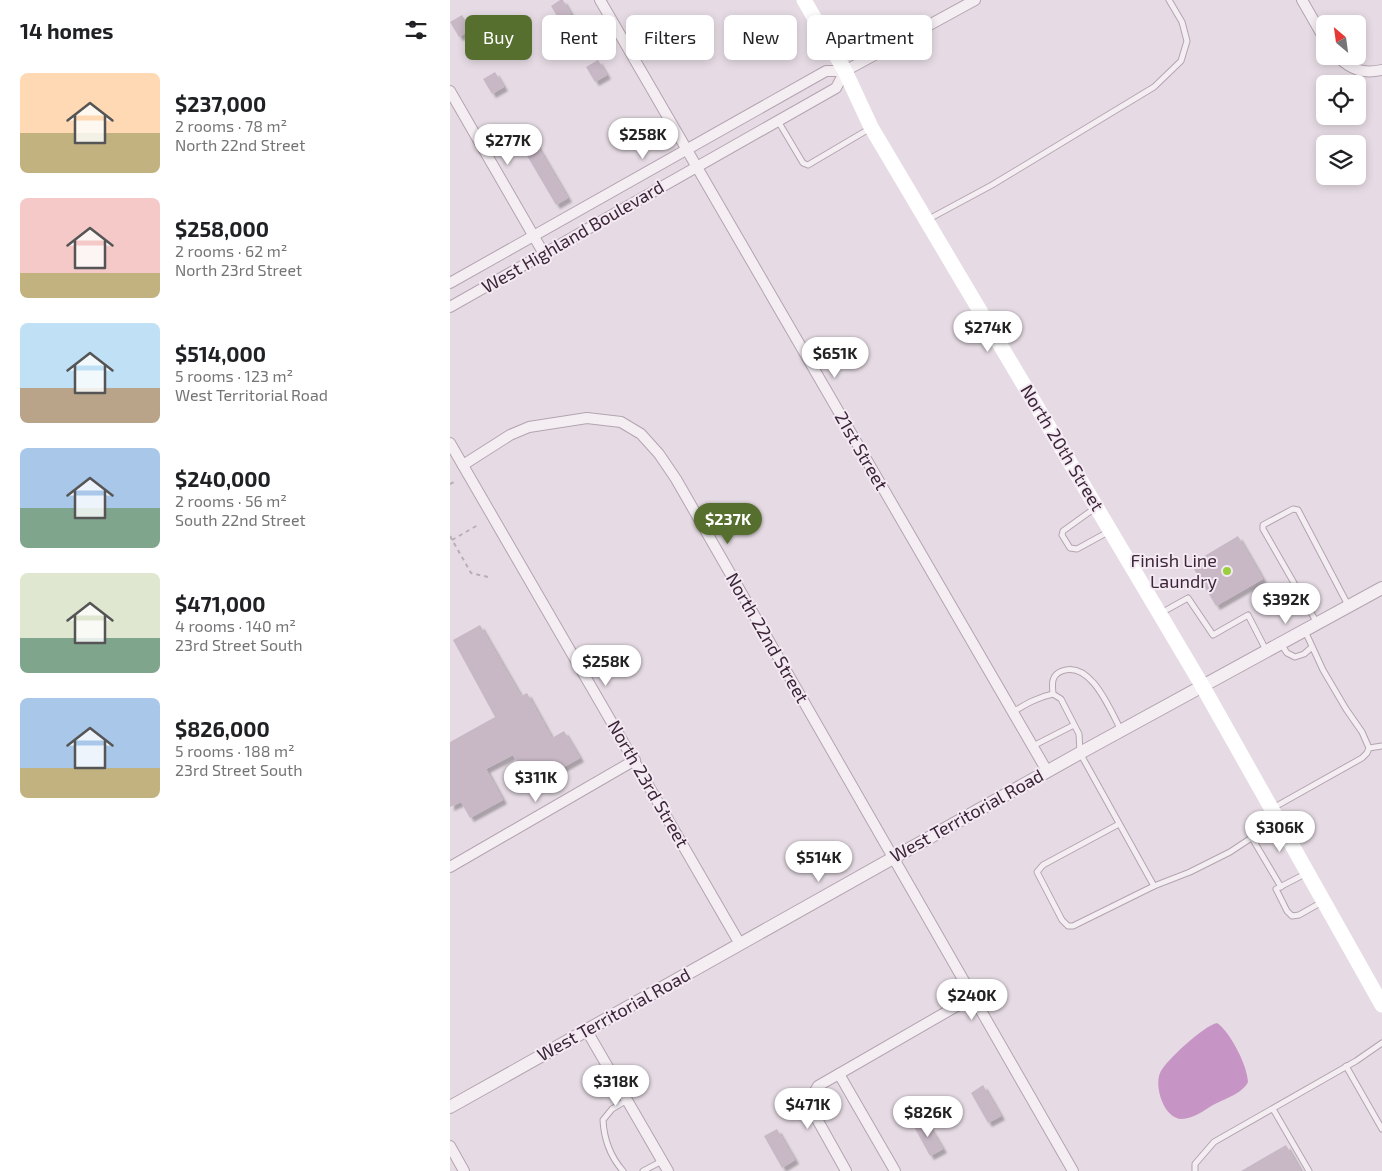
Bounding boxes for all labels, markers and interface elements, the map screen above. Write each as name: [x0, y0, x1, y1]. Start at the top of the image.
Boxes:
chip: Buy: [465, 15, 532, 60]
chip: Rent: [542, 15, 616, 60]
chip: Filters: [626, 15, 714, 60]
chip: New: [724, 15, 797, 60]
chip: Apartment: [807, 15, 932, 60]
north arrow: [1316, 15, 1366, 65]
map controls: [1316, 15, 1366, 185]
icon: filters: [402, 16, 430, 44]
text: 14 homes: [20, 18, 114, 43]
button: locate: [1316, 75, 1366, 125]
text: $237,000: [175, 91, 266, 116]
icon: home: [60, 93, 120, 153]
text: 2 rooms · 78 m²: [175, 116, 287, 135]
pin: $258K: [608, 118, 678, 160]
pin: $277K: [473, 124, 543, 166]
text: $258K: [619, 124, 667, 143]
text: $277K: [485, 130, 531, 149]
text: North 22nd Street: [175, 135, 305, 154]
button: layers: [1316, 135, 1366, 185]
street label: West Highland Boulevard: [477, 175, 668, 297]
text: $258,000: [175, 216, 269, 241]
icon: home: [60, 218, 120, 278]
text: 2 rooms · 62 m²: [175, 241, 287, 260]
text: North 23rd Street: [175, 260, 302, 279]
pin: $274K: [953, 310, 1023, 353]
text: $274K: [964, 317, 1012, 336]
pin: $651K: [800, 336, 870, 379]
text: $514,000: [175, 341, 266, 366]
icon: home: [60, 343, 120, 403]
text: $651K: [813, 343, 857, 362]
text: 5 rooms · 123 m²: [175, 366, 293, 385]
street label: North 20th Street: [1016, 380, 1109, 515]
text: West Territorial Road: [175, 385, 328, 404]
street label: 21st Street: [831, 407, 893, 494]
text: $240,000: [175, 466, 271, 491]
icon: home: [60, 468, 120, 528]
text: 2 rooms · 56 m²: [175, 491, 287, 510]
pin: $237K: [693, 502, 763, 545]
text: $237K: [705, 509, 751, 528]
text: South 22nd Street: [175, 510, 306, 529]
place label: Finish Line Laundry: [1130, 549, 1217, 592]
marker: Finish Line Laundry: [1221, 565, 1233, 577]
street label: North 22nd Street: [722, 569, 814, 707]
pin: $392K: [1251, 582, 1321, 625]
text: $392K: [1262, 589, 1310, 608]
text: $471,000: [175, 591, 266, 616]
icon: home: [60, 593, 120, 653]
text: 4 rooms · 140 m²: [175, 616, 296, 635]
text: 23rd Street South: [175, 635, 303, 654]
pin: $258K: [571, 644, 641, 687]
text: $258K: [582, 651, 630, 670]
text: $826,000: [175, 716, 270, 741]
street label: North 23rd Street: [604, 716, 694, 851]
icon: home: [60, 718, 120, 778]
text: 5 rooms · 188 m²: [175, 741, 295, 760]
text: 23rd Street South: [175, 760, 303, 779]
pin: $311K: [501, 760, 571, 803]
street label: West Territorial Road: [886, 764, 1047, 866]
text: $311K: [515, 767, 557, 786]
pin: $306K: [1245, 810, 1315, 853]
text: $306K: [1256, 817, 1304, 836]
pin: $514K: [784, 840, 854, 883]
text: $514K: [796, 847, 842, 866]
street label: West Territorial Road: [533, 963, 694, 1065]
pin: $240K: [937, 978, 1007, 1021]
text: $240K: [947, 985, 997, 1004]
pin: $318K: [581, 1064, 651, 1107]
text: $318K: [593, 1071, 639, 1090]
pin: $471K: [773, 1088, 843, 1130]
text: $471K: [786, 1094, 830, 1113]
pin: $826K: [893, 1096, 963, 1138]
text: $826K: [904, 1102, 952, 1121]

